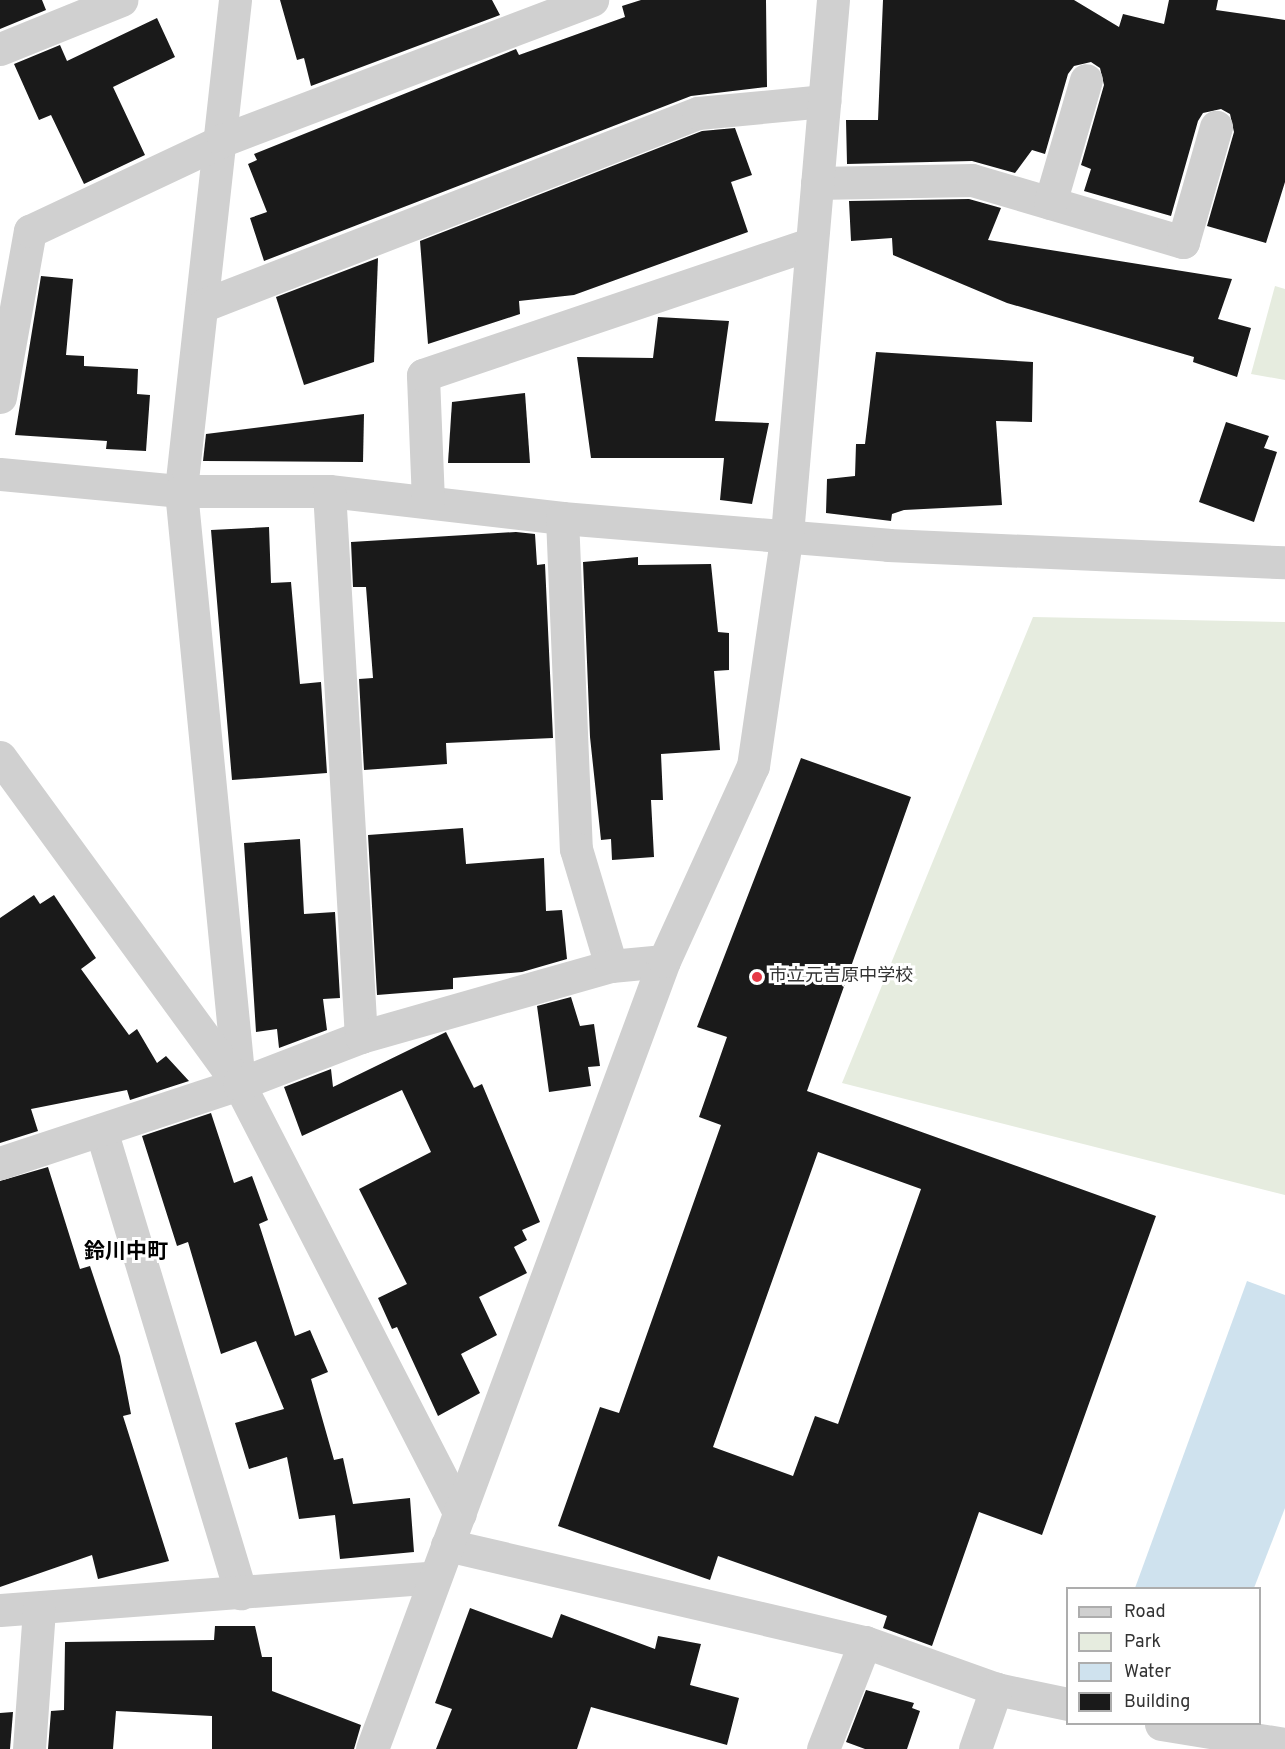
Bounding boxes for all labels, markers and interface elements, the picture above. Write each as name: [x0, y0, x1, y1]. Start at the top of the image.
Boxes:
place label: 市立元吉原中学校: [769, 966, 913, 988]
marker: 市立元吉原中学校: [750, 970, 764, 984]
district label: 鈴川中町: [84, 1240, 168, 1266]
legend: [1066, 1587, 1261, 1725]
text: Road: [1124, 1601, 1166, 1624]
text: Park: [1124, 1631, 1161, 1654]
text: Water: [1124, 1661, 1171, 1684]
text: Building: [1124, 1691, 1190, 1714]

